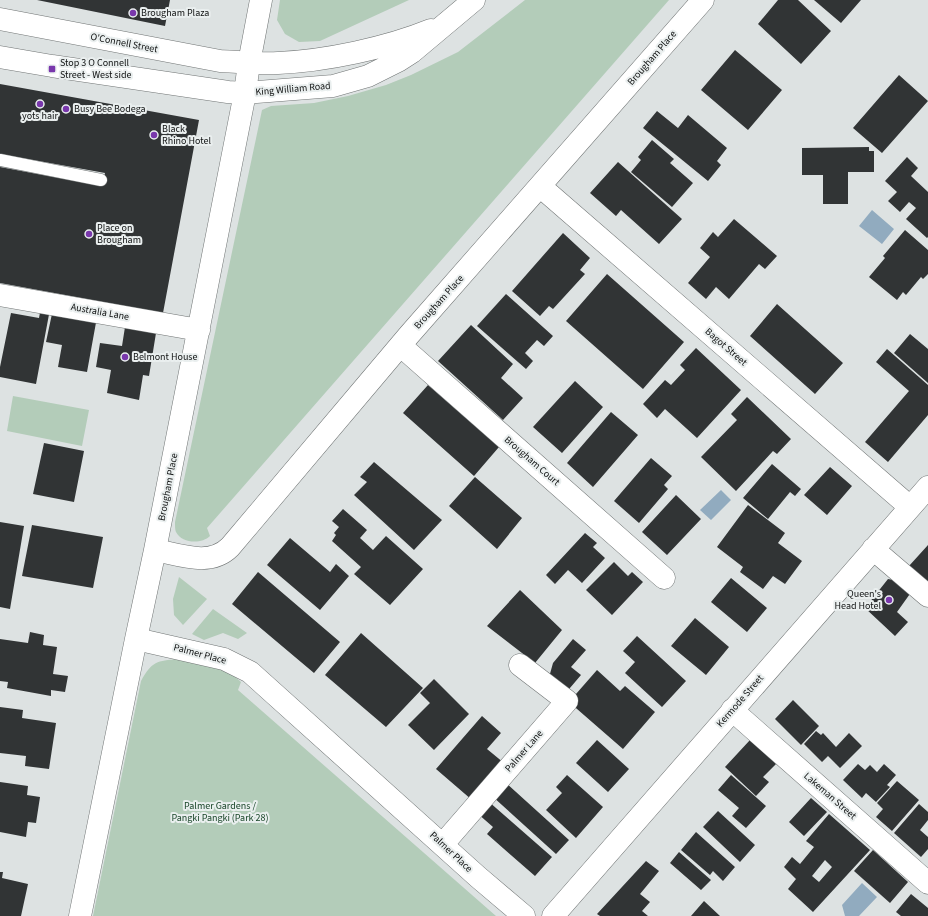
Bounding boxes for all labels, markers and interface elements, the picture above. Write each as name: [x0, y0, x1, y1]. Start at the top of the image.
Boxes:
place label: Brougham Plaza: [141, 6, 209, 20]
marker: Brougham Plaza: [128, 8, 138, 18]
street label: Brougham Place: [624, 28, 680, 88]
street label: O'Connell Street: [89, 30, 159, 57]
place label: Stop 3 O Connell Street - West side: [60, 56, 132, 82]
marker: Stop 3 O Connell Street - West side: [47, 64, 57, 74]
street label: King William Road: [255, 79, 331, 99]
marker: yots hair: [35, 99, 45, 109]
place label: Busy Bee Bodega: [74, 102, 146, 116]
marker: Busy Bee Bodega: [61, 104, 71, 114]
place label: yots hair: [22, 109, 58, 123]
place label: Black Rhino Hotel: [162, 122, 211, 148]
marker: Black Rhino Hotel: [149, 130, 159, 140]
place label: Place on Brougham: [97, 221, 141, 247]
marker: Place on Brougham: [84, 229, 94, 239]
street label: Brougham Place: [411, 272, 467, 332]
street label: Australia Lane: [70, 300, 130, 324]
street label: Bagot Street: [702, 325, 750, 370]
place label: Belmont House: [133, 350, 198, 364]
marker: Belmont House: [120, 352, 130, 362]
street label: Brougham Court: [501, 433, 563, 489]
street label: Brougham Place: [155, 452, 181, 522]
place label: Queen's Head Hotel: [835, 587, 881, 613]
marker: Queen's Head Hotel: [884, 595, 894, 605]
street label: Palmer Place: [172, 640, 228, 668]
street label: Kermode Street: [713, 671, 767, 730]
street label: Palmer Lane: [502, 727, 546, 775]
street label: Lakeman Street: [801, 769, 860, 823]
park label: Palmer Gardens / Pangki Pangki (Park 28): [171, 799, 269, 825]
street label: Palmer Place: [426, 828, 476, 876]

